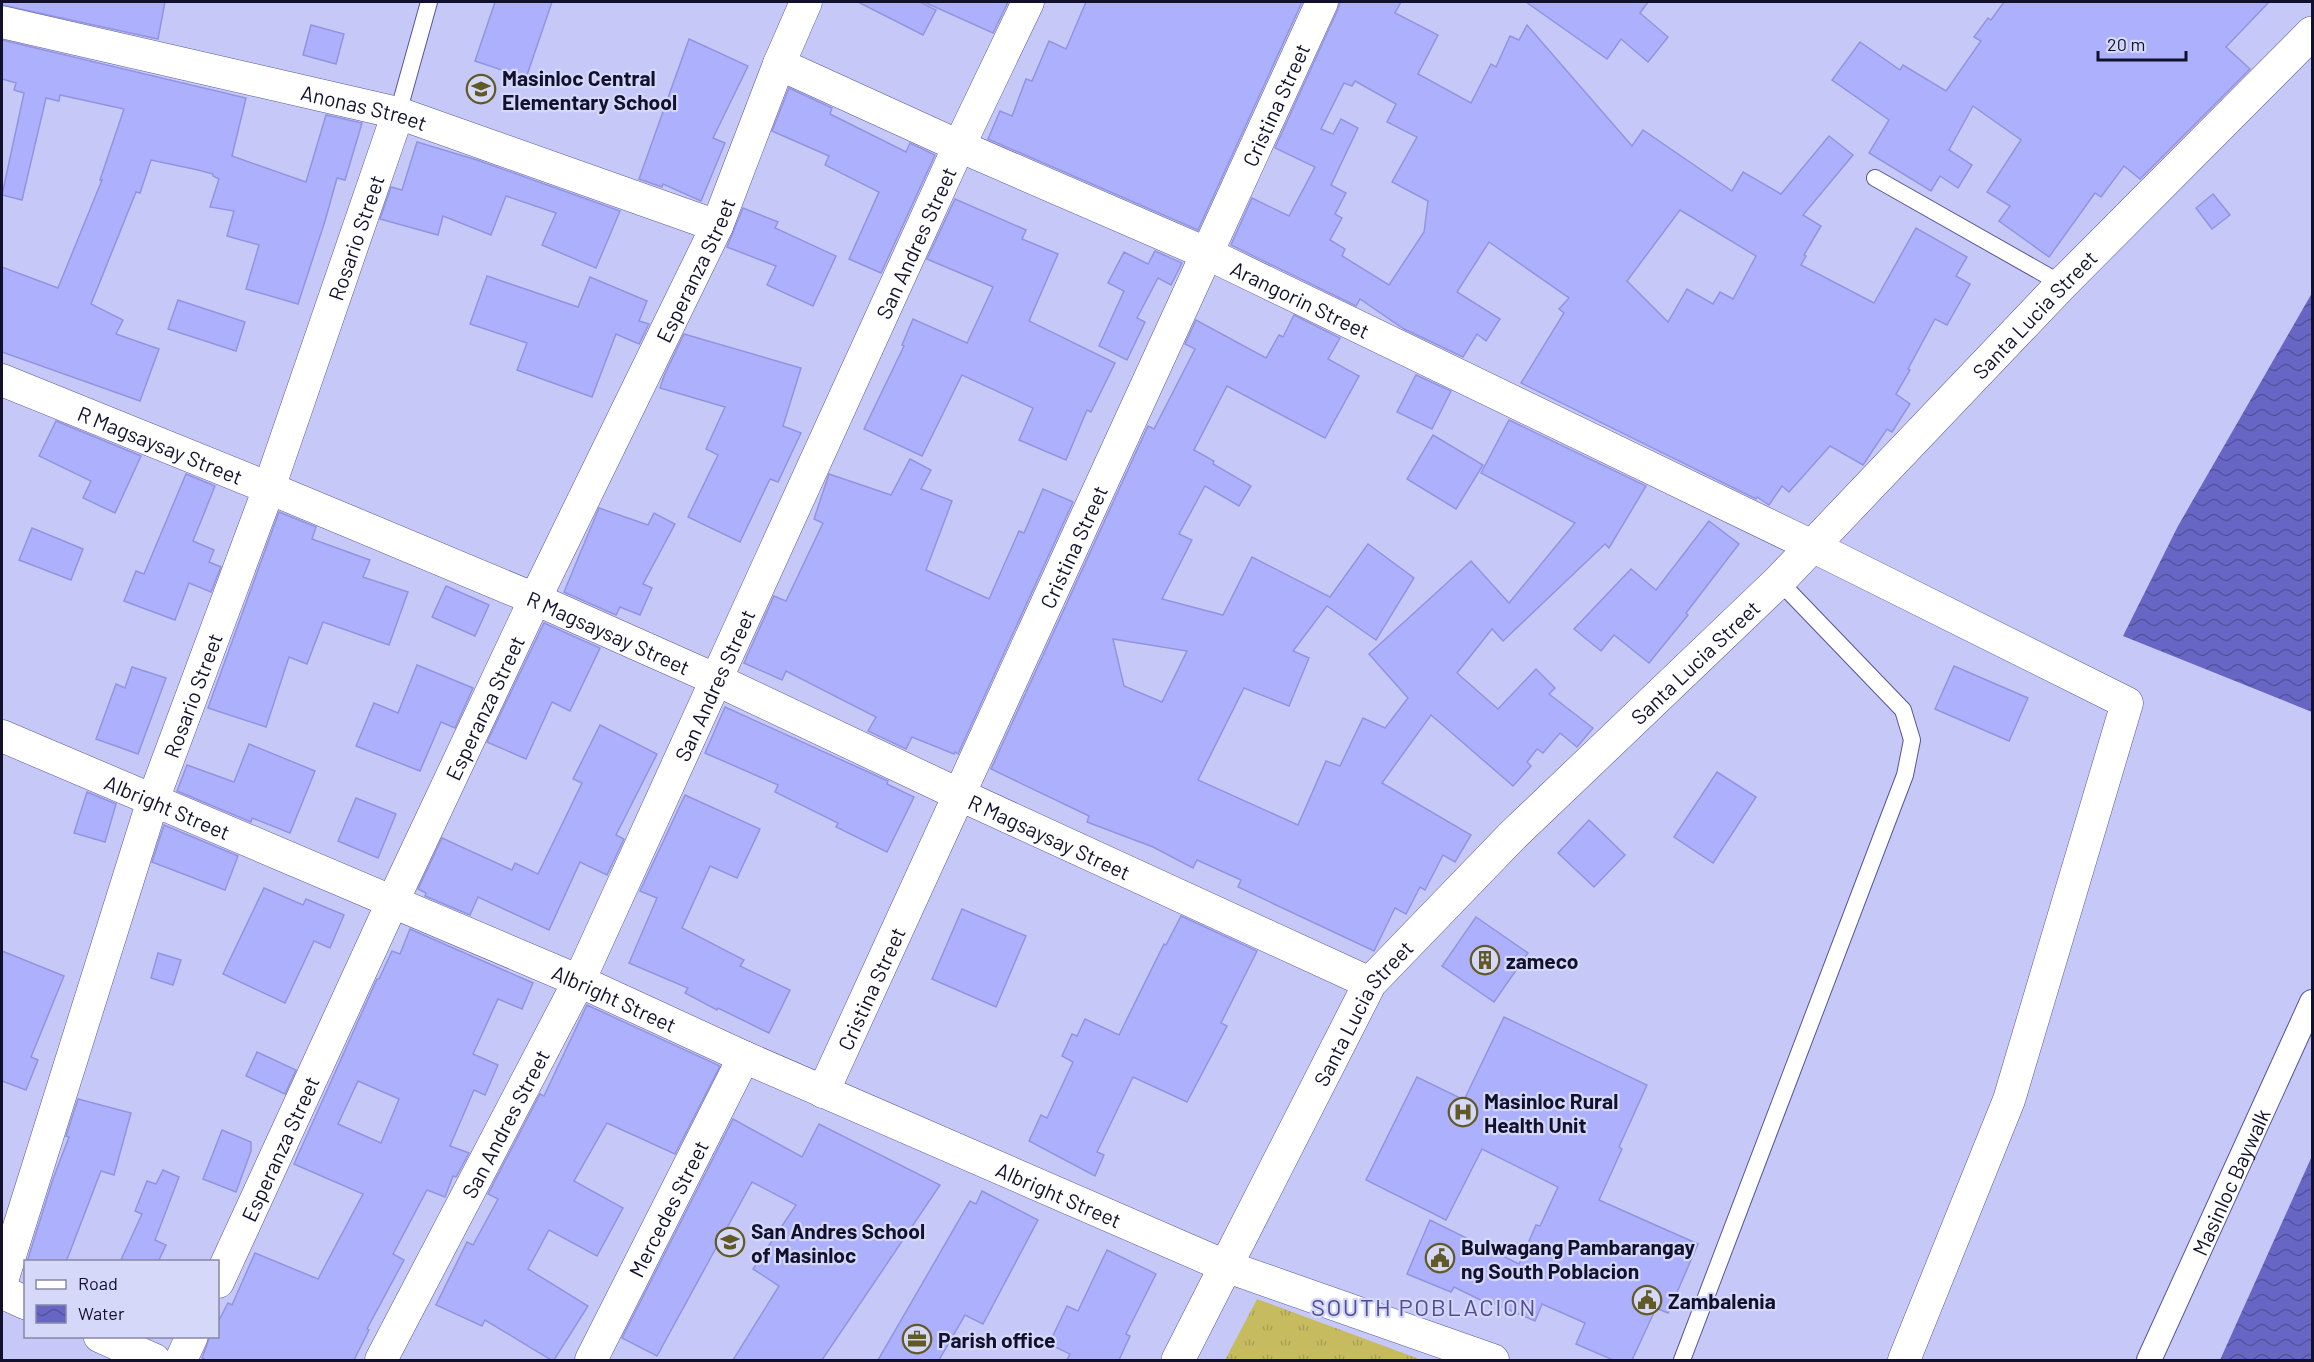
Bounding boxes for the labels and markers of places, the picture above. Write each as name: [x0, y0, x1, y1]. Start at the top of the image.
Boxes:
place label: Masinloc Central Elementary School: [502, 65, 677, 114]
school or university icon: Masinloc Central Elementary School: [465, 73, 497, 105]
building icon: zameco: [1469, 944, 1501, 976]
place label: zameco: [1506, 948, 1579, 973]
place label: Masinloc Rural Health Unit: [1484, 1088, 1618, 1137]
hospital icon: Masinloc Rural Health Unit: [1447, 1096, 1479, 1128]
place label: San Andres School of Masinloc: [751, 1218, 925, 1267]
school or university icon: San Andres School of Masinloc: [714, 1226, 746, 1258]
place label: Bulwagang Pambarangay ng South Poblacion: [1461, 1234, 1695, 1283]
public building icon: Bulwagang Pambarangay ng South Poblacion: [1424, 1242, 1456, 1274]
public building icon: Zambalenia: [1631, 1284, 1663, 1316]
place label: Zambalenia: [1668, 1288, 1776, 1313]
office icon: Parish office: [901, 1323, 933, 1355]
place label: Parish office: [938, 1327, 1056, 1352]

